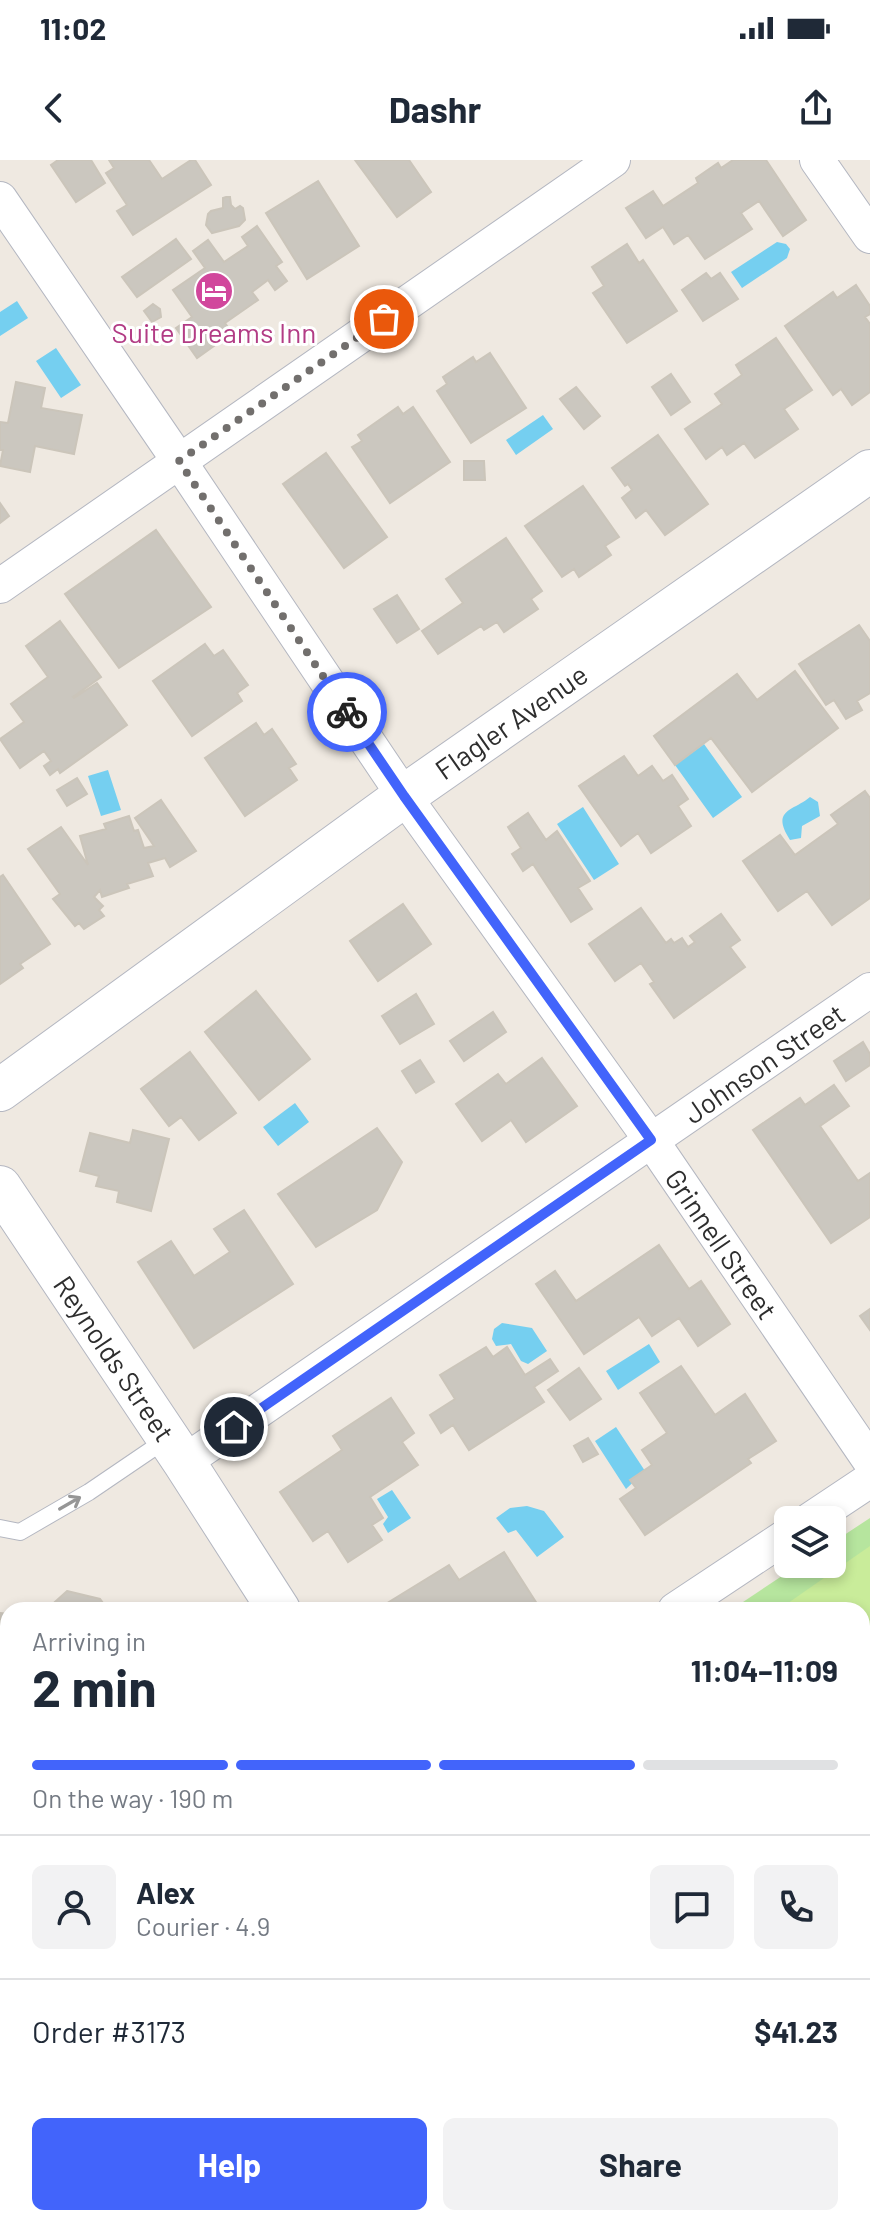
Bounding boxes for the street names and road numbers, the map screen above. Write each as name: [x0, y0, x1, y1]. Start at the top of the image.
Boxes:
street label: Flagler Avenue: [428, 657, 594, 786]
street label: Johnson Street: [677, 996, 851, 1130]
street label: Grinnell Street: [659, 1162, 785, 1325]
street label: Reynolds Street: [47, 1269, 182, 1447]

